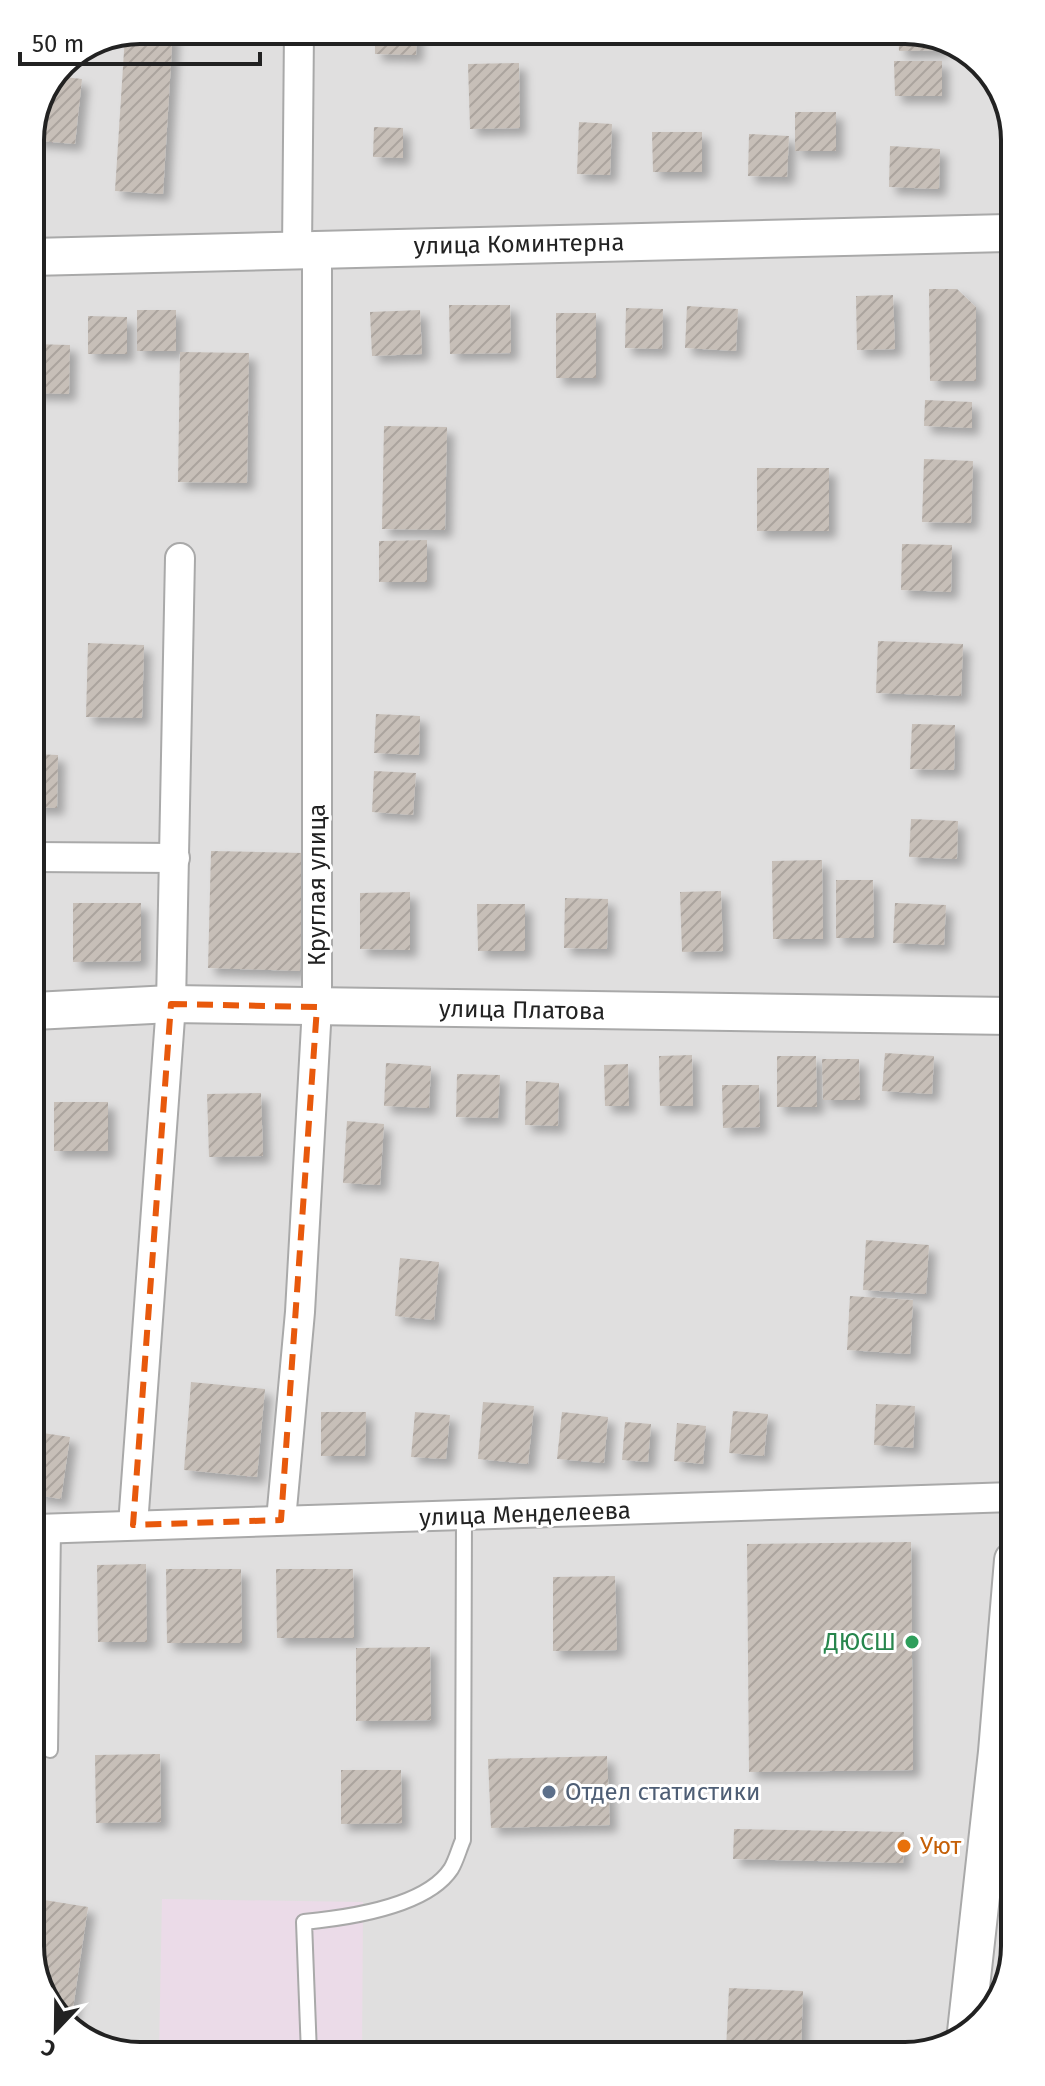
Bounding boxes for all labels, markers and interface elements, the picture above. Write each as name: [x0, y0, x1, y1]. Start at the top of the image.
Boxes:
scale bar: [20, 16, 260, 66]
text: 50 m: [32, 30, 84, 58]
street label: улица Коминтерна: [413, 228, 625, 260]
street label: Круглая улица: [303, 804, 331, 966]
street label: улица Платова: [439, 995, 605, 1025]
street label: улица Менделеева: [419, 1496, 631, 1532]
place label: ДЮСШ: [823, 1628, 896, 1656]
marker: ДЮСШ: [903, 1633, 921, 1651]
place label: Отдел статистики: [565, 1778, 760, 1806]
marker: Отдел статистики: [540, 1783, 558, 1801]
place label: Уют: [920, 1832, 961, 1860]
marker: Уют: [895, 1837, 913, 1855]
north arrow: [16, 1990, 96, 2070]
text: С: [37, 2033, 60, 2063]

